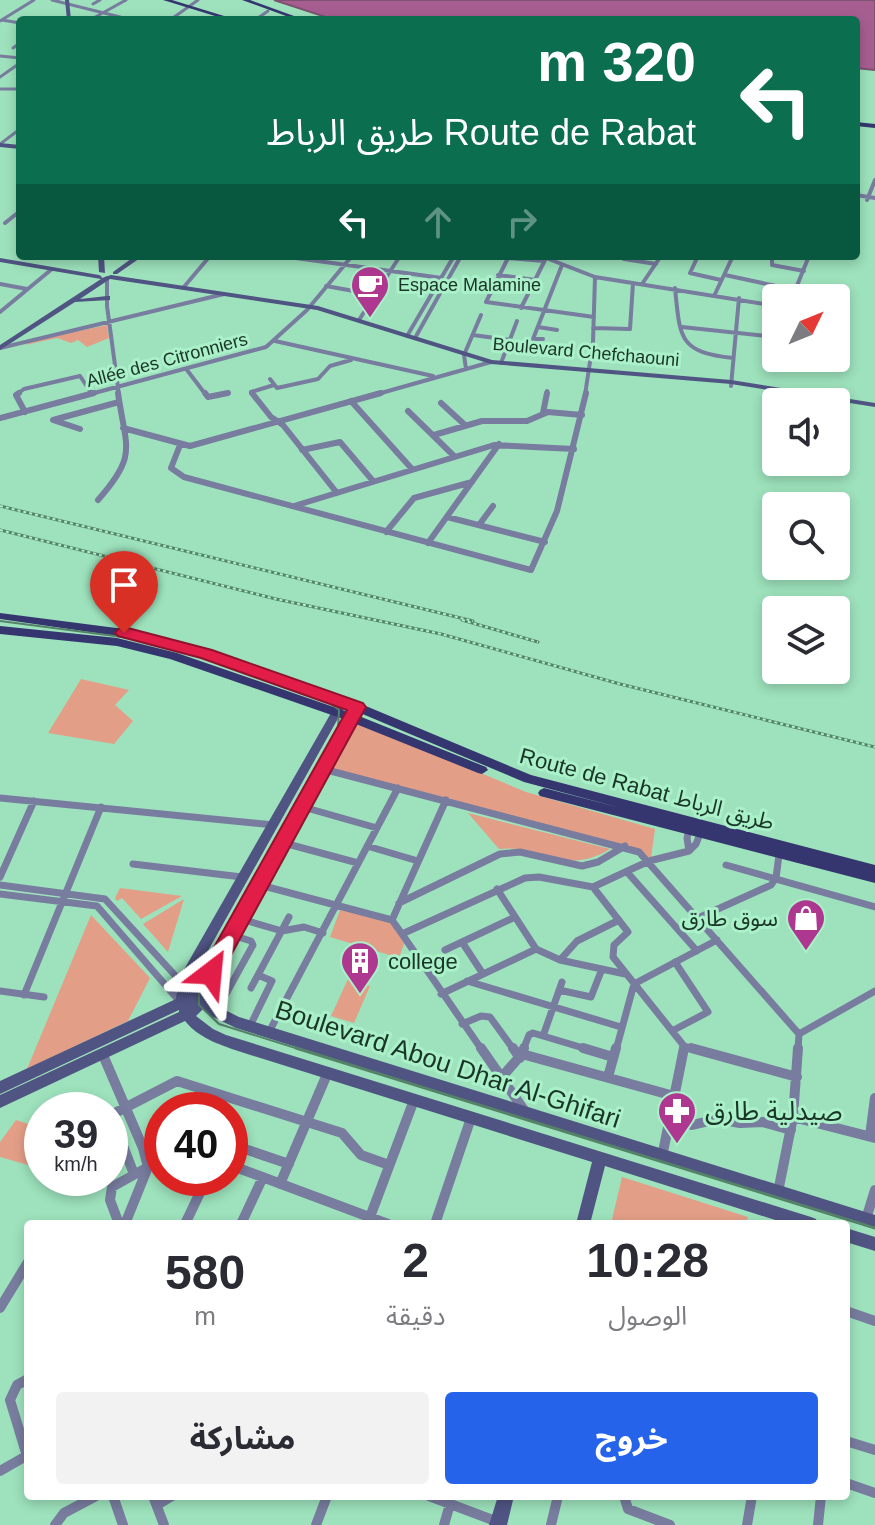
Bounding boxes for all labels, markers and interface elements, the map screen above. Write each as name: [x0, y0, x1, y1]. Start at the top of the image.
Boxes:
text: 320 m: [537, 30, 696, 93]
icon: left: [724, 48, 828, 152]
text: Route de Rabat طريق الرباط: [267, 112, 696, 153]
icon: left: [332, 200, 376, 244]
icon: ahead: [416, 200, 460, 244]
icon: right: [500, 200, 544, 244]
cafe icon: Espace Malamine: [349, 264, 391, 319]
place label: Espace Malamine: [398, 275, 541, 295]
north arrow: [762, 284, 850, 372]
map controls: [762, 284, 850, 684]
street label: Allée des Citronniers: [84, 329, 250, 391]
street label: Boulevard Chefchaouni: [492, 334, 680, 370]
button: sound: [762, 388, 850, 476]
button: search: [762, 492, 850, 580]
pin: [90, 551, 158, 633]
icon: arrive: [102, 563, 146, 607]
button: layers: [762, 596, 850, 684]
street label: Route de Rabat طريق الرباط: [517, 743, 777, 836]
shop icon: سوق طارق: [785, 897, 827, 952]
place label: سوق طارق: [681, 906, 778, 932]
position arrow: [169, 931, 253, 1015]
building icon: college: [339, 940, 381, 995]
place label: college: [388, 949, 458, 974]
street label: Boulevard Abou Dhar Al-Ghifari: [272, 994, 624, 1134]
pharmacy icon: صيدلية طارق: [656, 1090, 698, 1145]
speed limit sign: 40: [144, 1092, 248, 1196]
place label: صيدلية طارق: [705, 1096, 842, 1126]
text: 39: [54, 1112, 98, 1156]
text: km/h: [54, 1153, 98, 1175]
text: 2: [402, 1234, 429, 1287]
text: 10:28: [586, 1234, 709, 1287]
text: 580: [165, 1246, 245, 1299]
text: m: [194, 1301, 216, 1331]
text: دقيقة: [386, 1301, 445, 1331]
text: الوصول: [608, 1301, 687, 1331]
button: مشاركة: [56, 1392, 429, 1484]
button: خروج: [445, 1392, 818, 1484]

